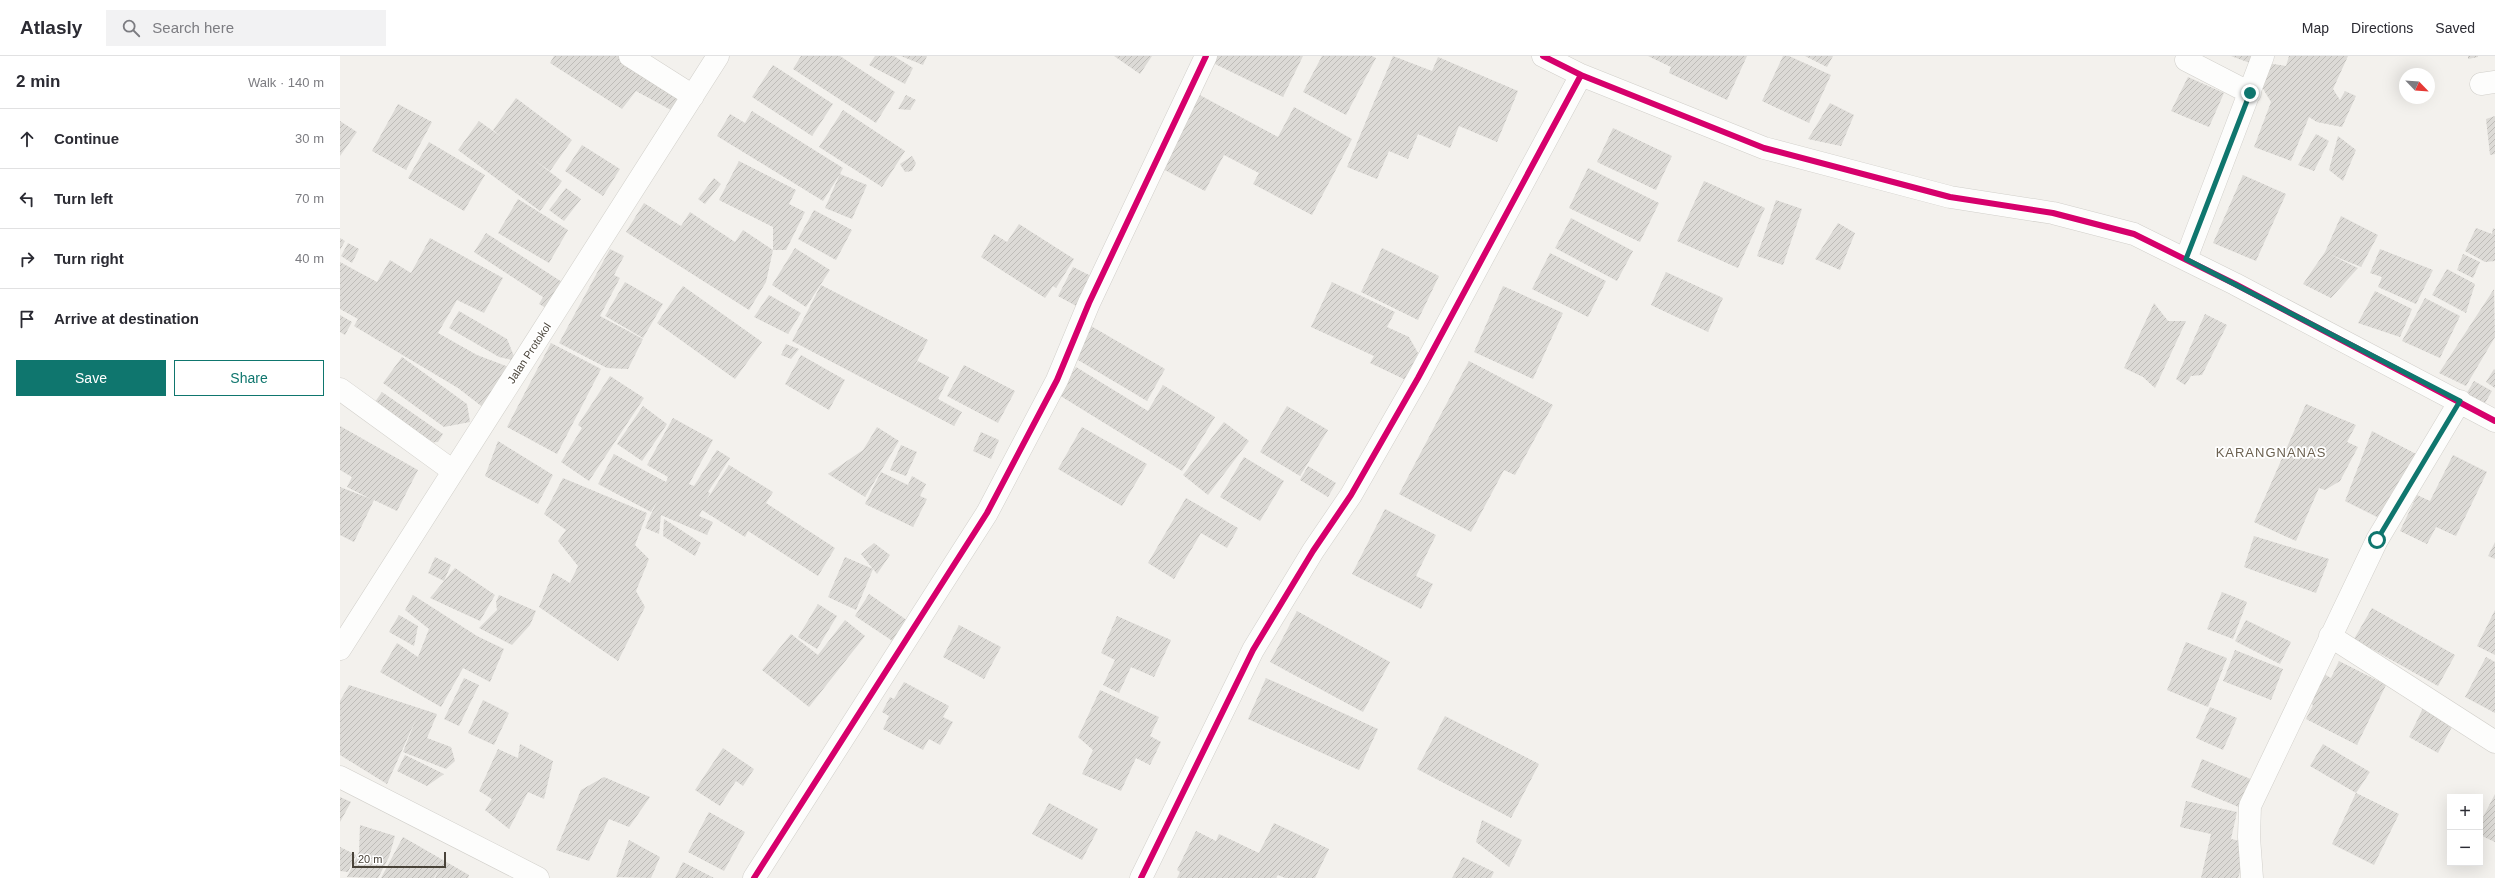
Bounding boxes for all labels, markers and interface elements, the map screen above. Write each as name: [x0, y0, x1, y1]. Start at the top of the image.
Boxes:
search box: [106, 10, 386, 46]
text: Atlasly: [20, 17, 82, 38]
icon: search: [120, 17, 142, 39]
text: Search here: [152, 19, 234, 36]
text: Map: [2302, 20, 2329, 36]
text: Directions: [2351, 20, 2413, 36]
text: Saved: [2435, 20, 2475, 36]
north arrow: [2399, 68, 2435, 104]
text: 2 min: [16, 72, 60, 91]
text: Walk · 140 m: [248, 75, 324, 90]
route end: [2241, 84, 2259, 102]
icon: ahead: [16, 128, 38, 150]
text: Continue: [54, 130, 119, 147]
text: 30 m: [295, 131, 324, 146]
icon: left: [16, 188, 38, 210]
text: Turn left: [54, 190, 113, 207]
text: 70 m: [295, 191, 324, 206]
icon: right: [16, 248, 38, 270]
text: Turn right: [54, 250, 124, 267]
text: 40 m: [295, 251, 324, 266]
icon: arrive: [16, 308, 38, 330]
text: Arrive at destination: [54, 310, 199, 327]
street label: Jalan Protokol: [505, 320, 553, 386]
button: Save: [16, 360, 166, 396]
button: Share: [174, 360, 324, 396]
district label: KARANGNANAS: [2216, 445, 2326, 460]
route start: [2368, 531, 2386, 549]
map controls: [2447, 794, 2483, 866]
button: +: [2447, 794, 2483, 830]
button: −: [2447, 830, 2483, 866]
scale bar: [352, 850, 446, 869]
text: 20 m: [358, 853, 382, 865]

